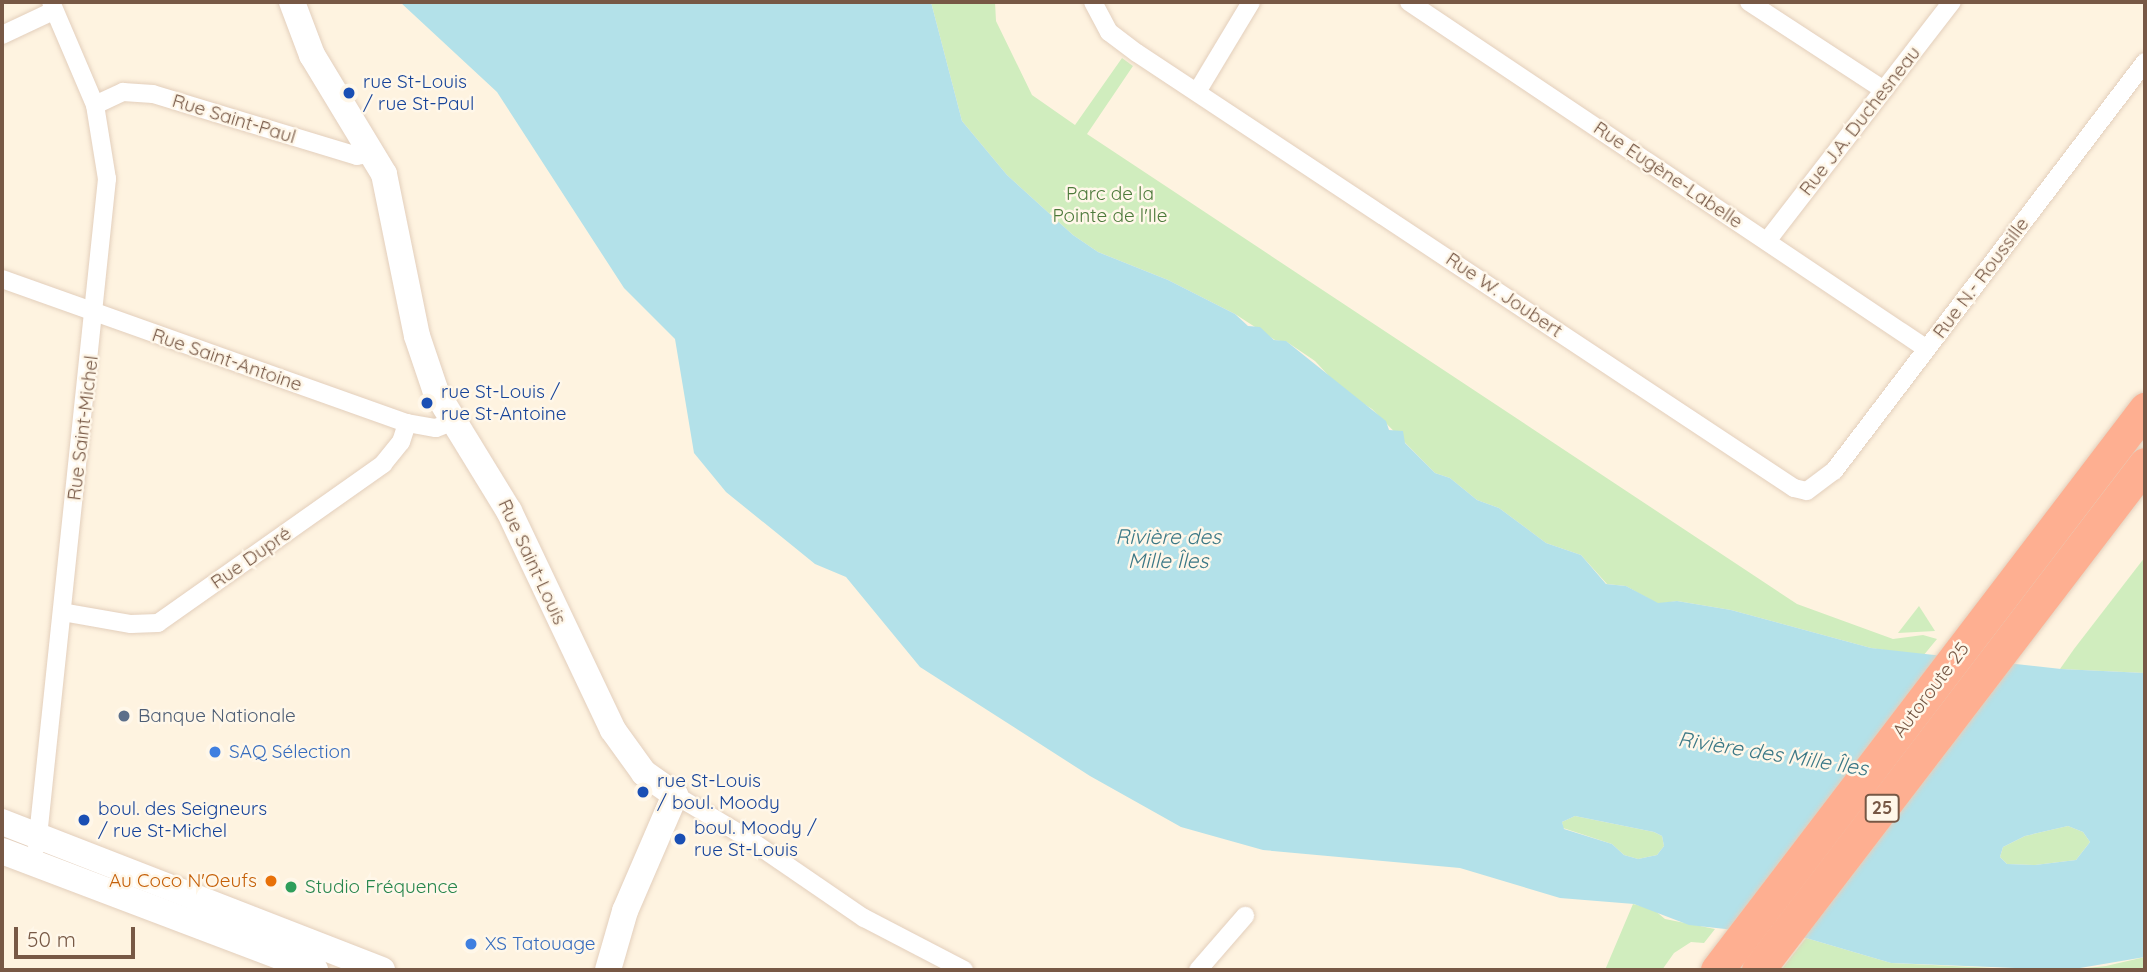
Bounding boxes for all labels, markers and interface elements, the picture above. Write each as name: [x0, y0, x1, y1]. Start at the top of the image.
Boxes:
street label: Rue J.A. Duchesneau: [1795, 42, 1925, 200]
place label: rue St-Louis / rue St-Paul: [363, 71, 474, 115]
marker: rue St-Louis / rue St-Paul: [341, 85, 357, 101]
street label: Rue Saint-Paul: [169, 89, 299, 149]
street label: Rue Eugène-Labelle: [1589, 117, 1747, 233]
park label: Parc de la Pointe de l'Ile: [1052, 183, 1168, 227]
street label: Rue N.- Roussille: [1928, 213, 2034, 343]
street label: Rue W. Joubert: [1441, 248, 1567, 342]
street label: Rue Saint-Antoine: [149, 324, 305, 396]
street label: Rue Saint-Michel: [63, 354, 103, 502]
place label: rue St-Louis / rue St-Antoine: [441, 381, 566, 425]
marker: rue St-Louis / rue St-Antoine: [419, 395, 435, 411]
street label: Rue Saint-Louis: [493, 496, 571, 628]
street label: Rue Dupré: [206, 522, 296, 594]
water label: Rivière des Mille Îles: [1115, 523, 1221, 573]
street label: Autoroute 25: [1888, 638, 1974, 742]
place label: Banque Nationale: [138, 705, 296, 727]
marker: Banque Nationale: [116, 708, 132, 724]
water label: Rivière des Mille Îles: [1676, 726, 1870, 780]
place label: SAQ Sélection: [229, 741, 351, 763]
marker: SAQ Sélection: [207, 744, 223, 760]
place label: rue St-Louis / boul. Moody: [657, 770, 780, 814]
marker: rue St-Louis / boul. Moody: [635, 784, 651, 800]
road number: 25: [1864, 794, 1899, 822]
place label: boul. des Seigneurs / rue St-Michel: [98, 798, 267, 842]
marker: boul. des Seigneurs / rue St-Michel: [76, 812, 92, 828]
place label: boul. Moody / rue St-Louis: [694, 817, 817, 861]
marker: boul. Moody / rue St-Louis: [672, 831, 688, 847]
place label: Au Coco N'Oeufs: [109, 870, 257, 892]
marker: Au Coco N'Oeufs: [263, 873, 279, 889]
place label: Studio Fréquence: [305, 876, 458, 898]
marker: Studio Fréquence: [283, 879, 299, 895]
scale bar: [18, 912, 138, 956]
text: 50 m: [27, 926, 76, 952]
place label: XS Tatouage: [485, 933, 596, 955]
marker: XS Tatouage: [463, 936, 479, 952]

